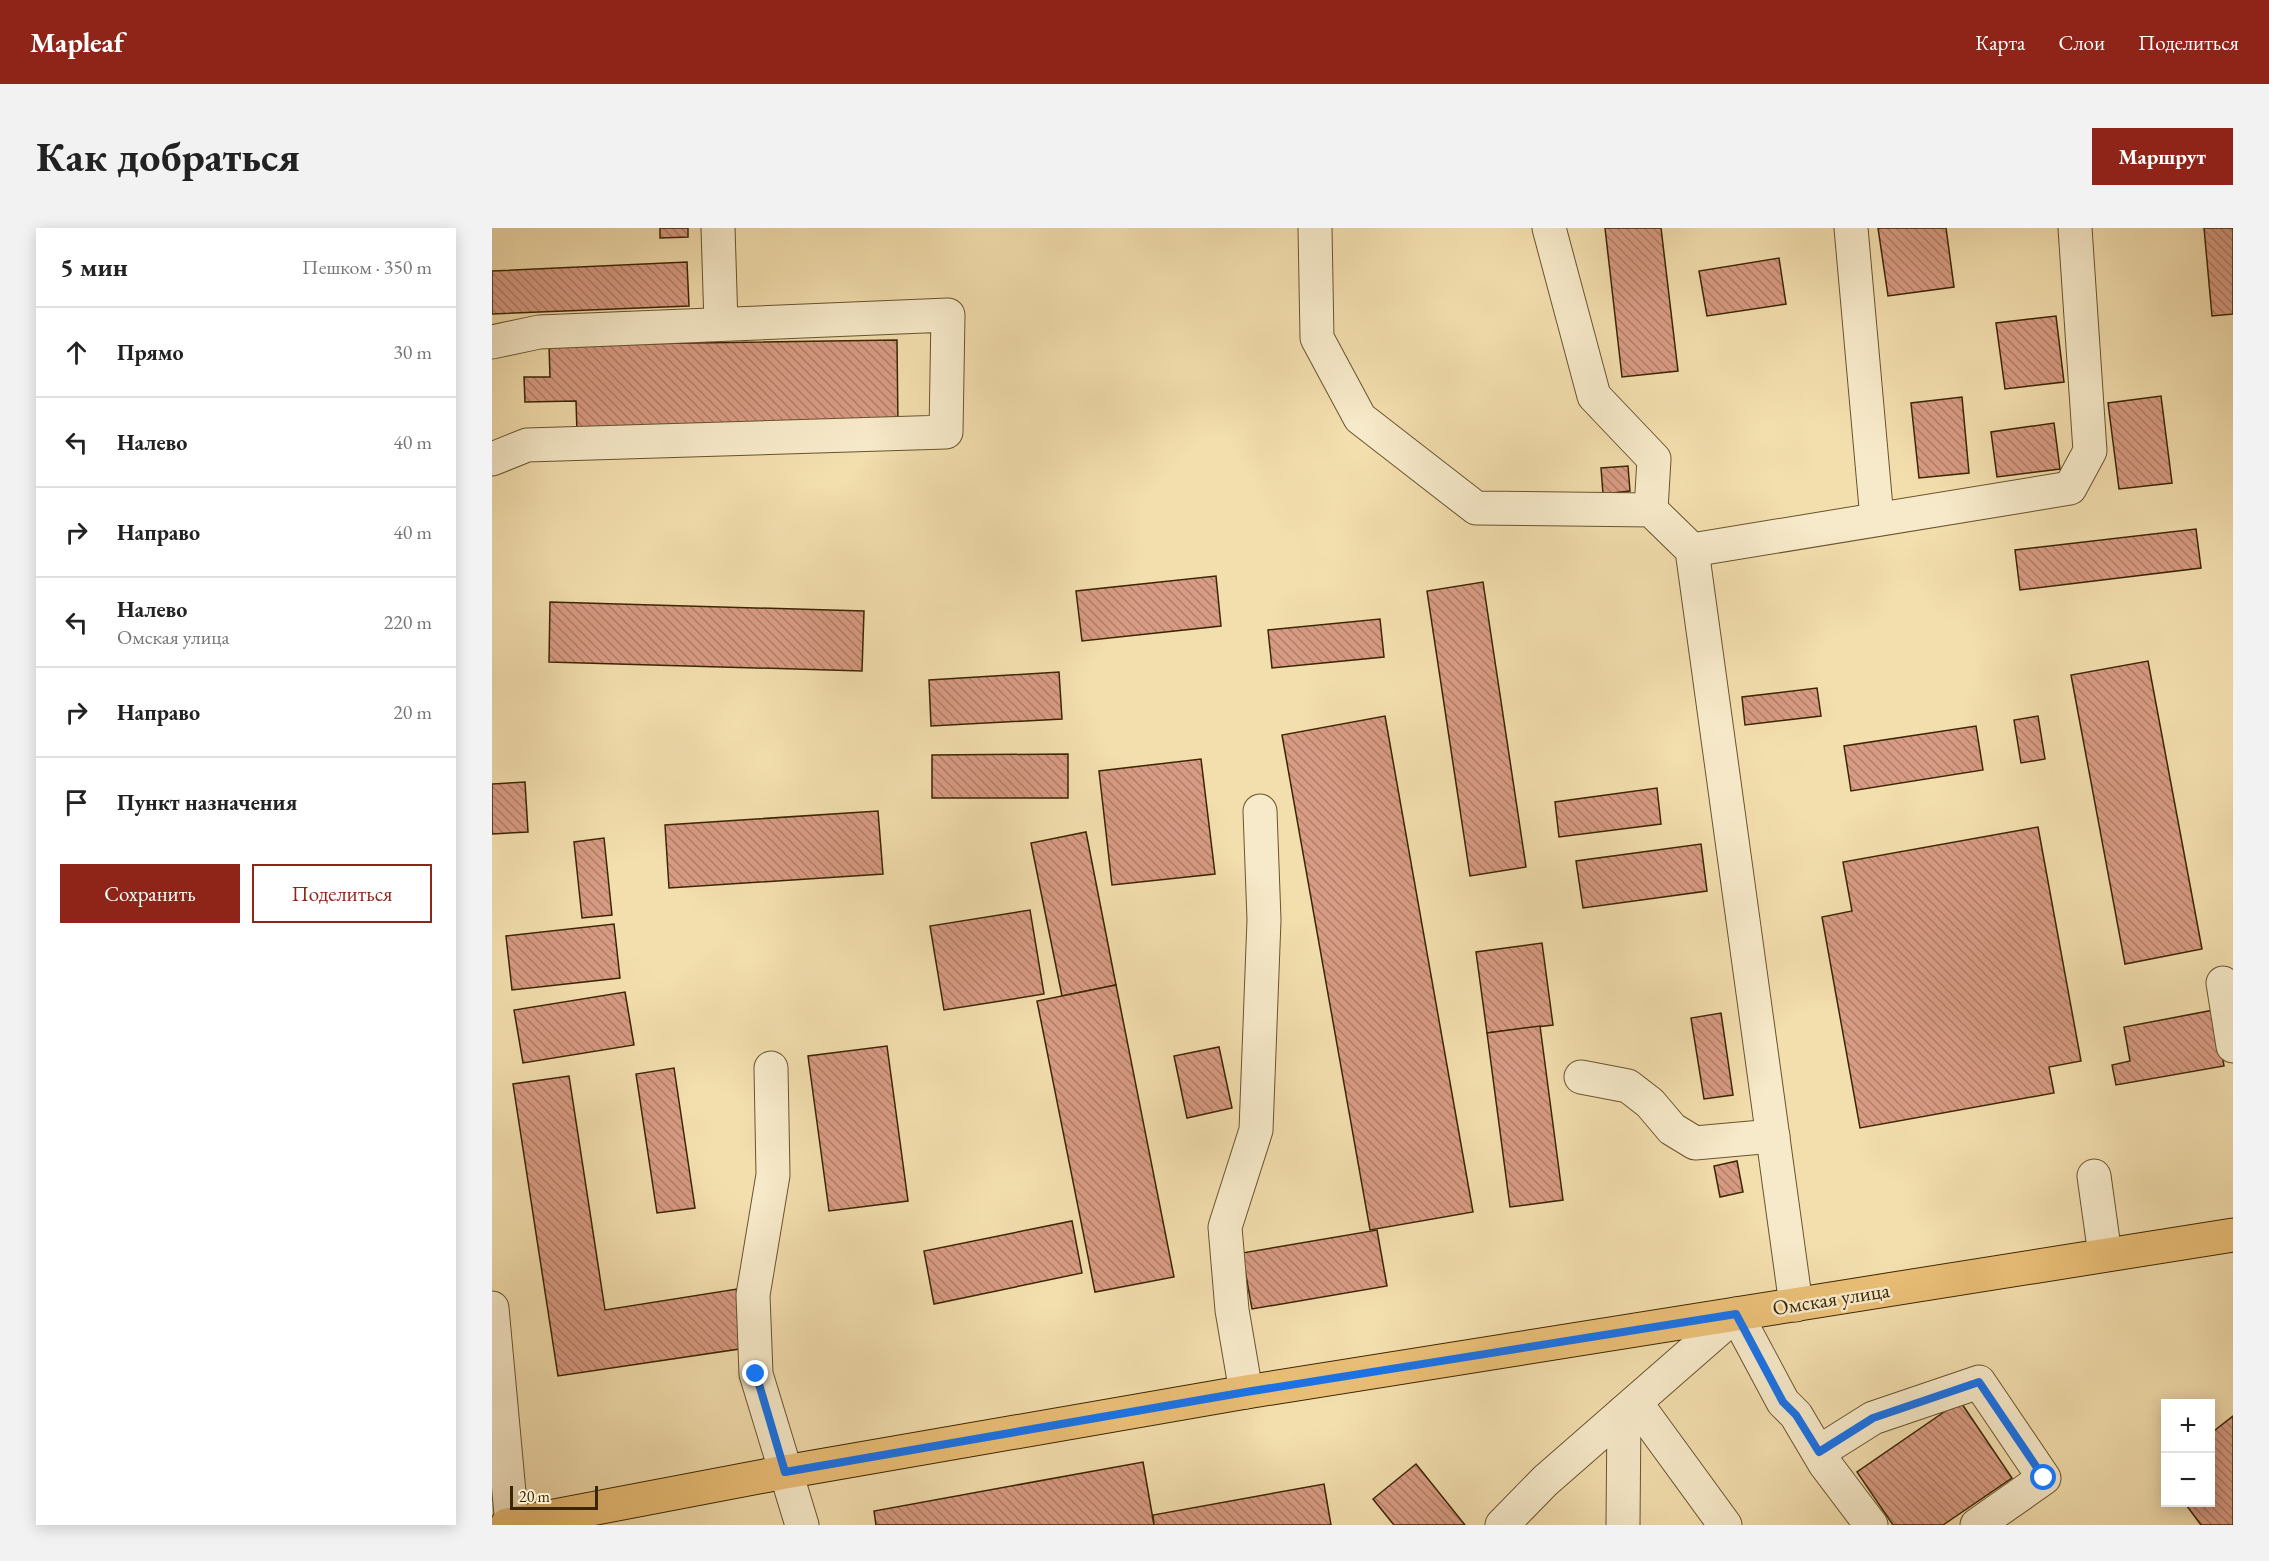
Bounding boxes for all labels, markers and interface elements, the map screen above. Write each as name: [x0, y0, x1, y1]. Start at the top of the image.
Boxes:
text: Mapleaf: [30, 24, 124, 60]
text: Карта: [1975, 29, 2025, 56]
text: Слои: [2058, 29, 2105, 56]
text: Поделиться: [2138, 29, 2239, 56]
button: Маршрут: [2092, 128, 2233, 185]
text: Как добраться: [36, 129, 300, 184]
text: 5 мин: [60, 250, 128, 284]
text: Пешком · 350 m: [302, 254, 432, 280]
icon: ahead: [60, 336, 93, 369]
text: Прямо: [117, 338, 184, 367]
text: 30 m: [393, 339, 432, 365]
icon: left: [60, 426, 93, 459]
text: Налево: [117, 428, 187, 457]
text: 40 m: [393, 429, 432, 455]
icon: right: [60, 516, 93, 549]
text: Направо: [117, 518, 200, 547]
text: 40 m: [393, 519, 432, 545]
text: Налево: [117, 595, 187, 624]
icon: left: [60, 606, 93, 639]
text: 220 m: [384, 609, 432, 635]
text: Омская улица: [117, 624, 229, 650]
icon: right: [60, 696, 93, 729]
text: Направо: [117, 698, 200, 727]
text: 20 m: [393, 699, 432, 725]
icon: arrive: [60, 786, 93, 819]
text: Пункт назначения: [117, 788, 297, 817]
button: Сохранить: [60, 864, 240, 923]
button: Поделиться: [252, 864, 432, 923]
street label: Омская улица: [1770, 1276, 1892, 1321]
route end: [742, 1360, 768, 1386]
map controls: [2161, 1399, 2215, 1507]
button: +: [2161, 1399, 2215, 1453]
button: −: [2161, 1453, 2215, 1507]
route start: [2030, 1464, 2056, 1490]
scale bar: [510, 1483, 598, 1510]
text: 20 m: [519, 1486, 550, 1507]

